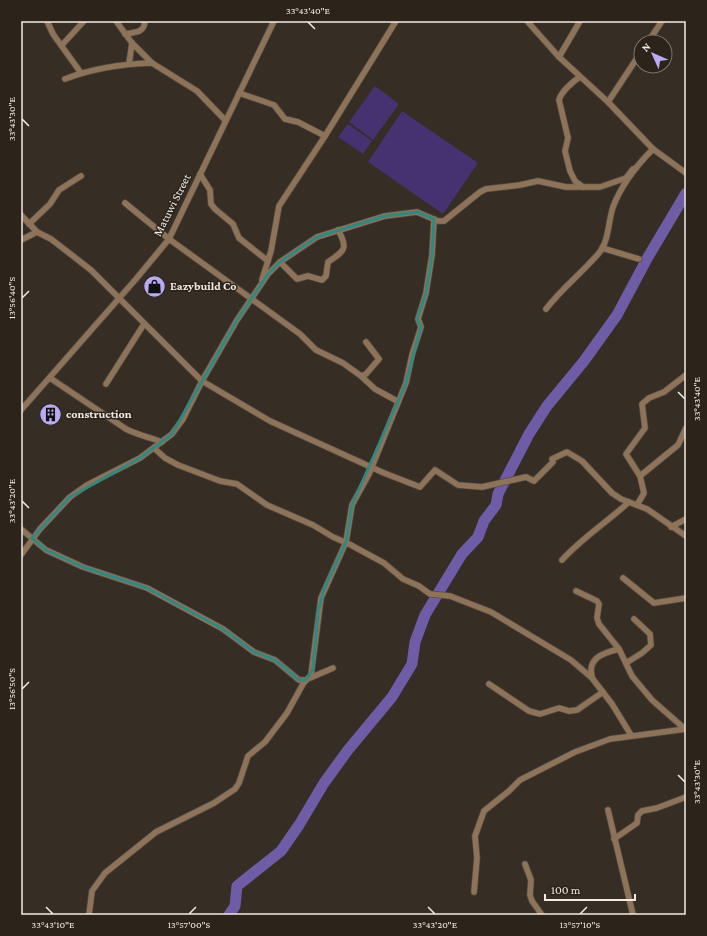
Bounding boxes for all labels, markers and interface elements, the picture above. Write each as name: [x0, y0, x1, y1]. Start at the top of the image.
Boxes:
text: 33°43'40"E: [286, 5, 331, 16]
north arrow: [633, 34, 673, 74]
text: N: [639, 40, 653, 54]
text: 33°43'30"E: [6, 96, 17, 141]
street label: Matuwi Street: [150, 171, 194, 239]
shop icon: Eazybuild Co: [142, 273, 168, 299]
text: 13°56'40"S: [6, 277, 17, 319]
place label: Eazybuild Co: [170, 279, 237, 293]
text: 33°43'40"E: [691, 376, 702, 421]
building icon: construction: [38, 401, 64, 427]
place label: construction: [66, 407, 132, 421]
text: 33°43'20"E: [6, 478, 17, 523]
text: 13°56'50"S: [6, 668, 17, 710]
text: 33°43'30"E: [691, 759, 702, 804]
scale bar: [545, 876, 635, 902]
text: 100 m: [551, 883, 581, 897]
text: 33°43'10"E: [32, 919, 75, 930]
text: 13°57'00"S: [168, 919, 211, 930]
text: 33°43'20"E: [413, 919, 458, 930]
text: 13°57'10"S: [560, 919, 601, 930]

